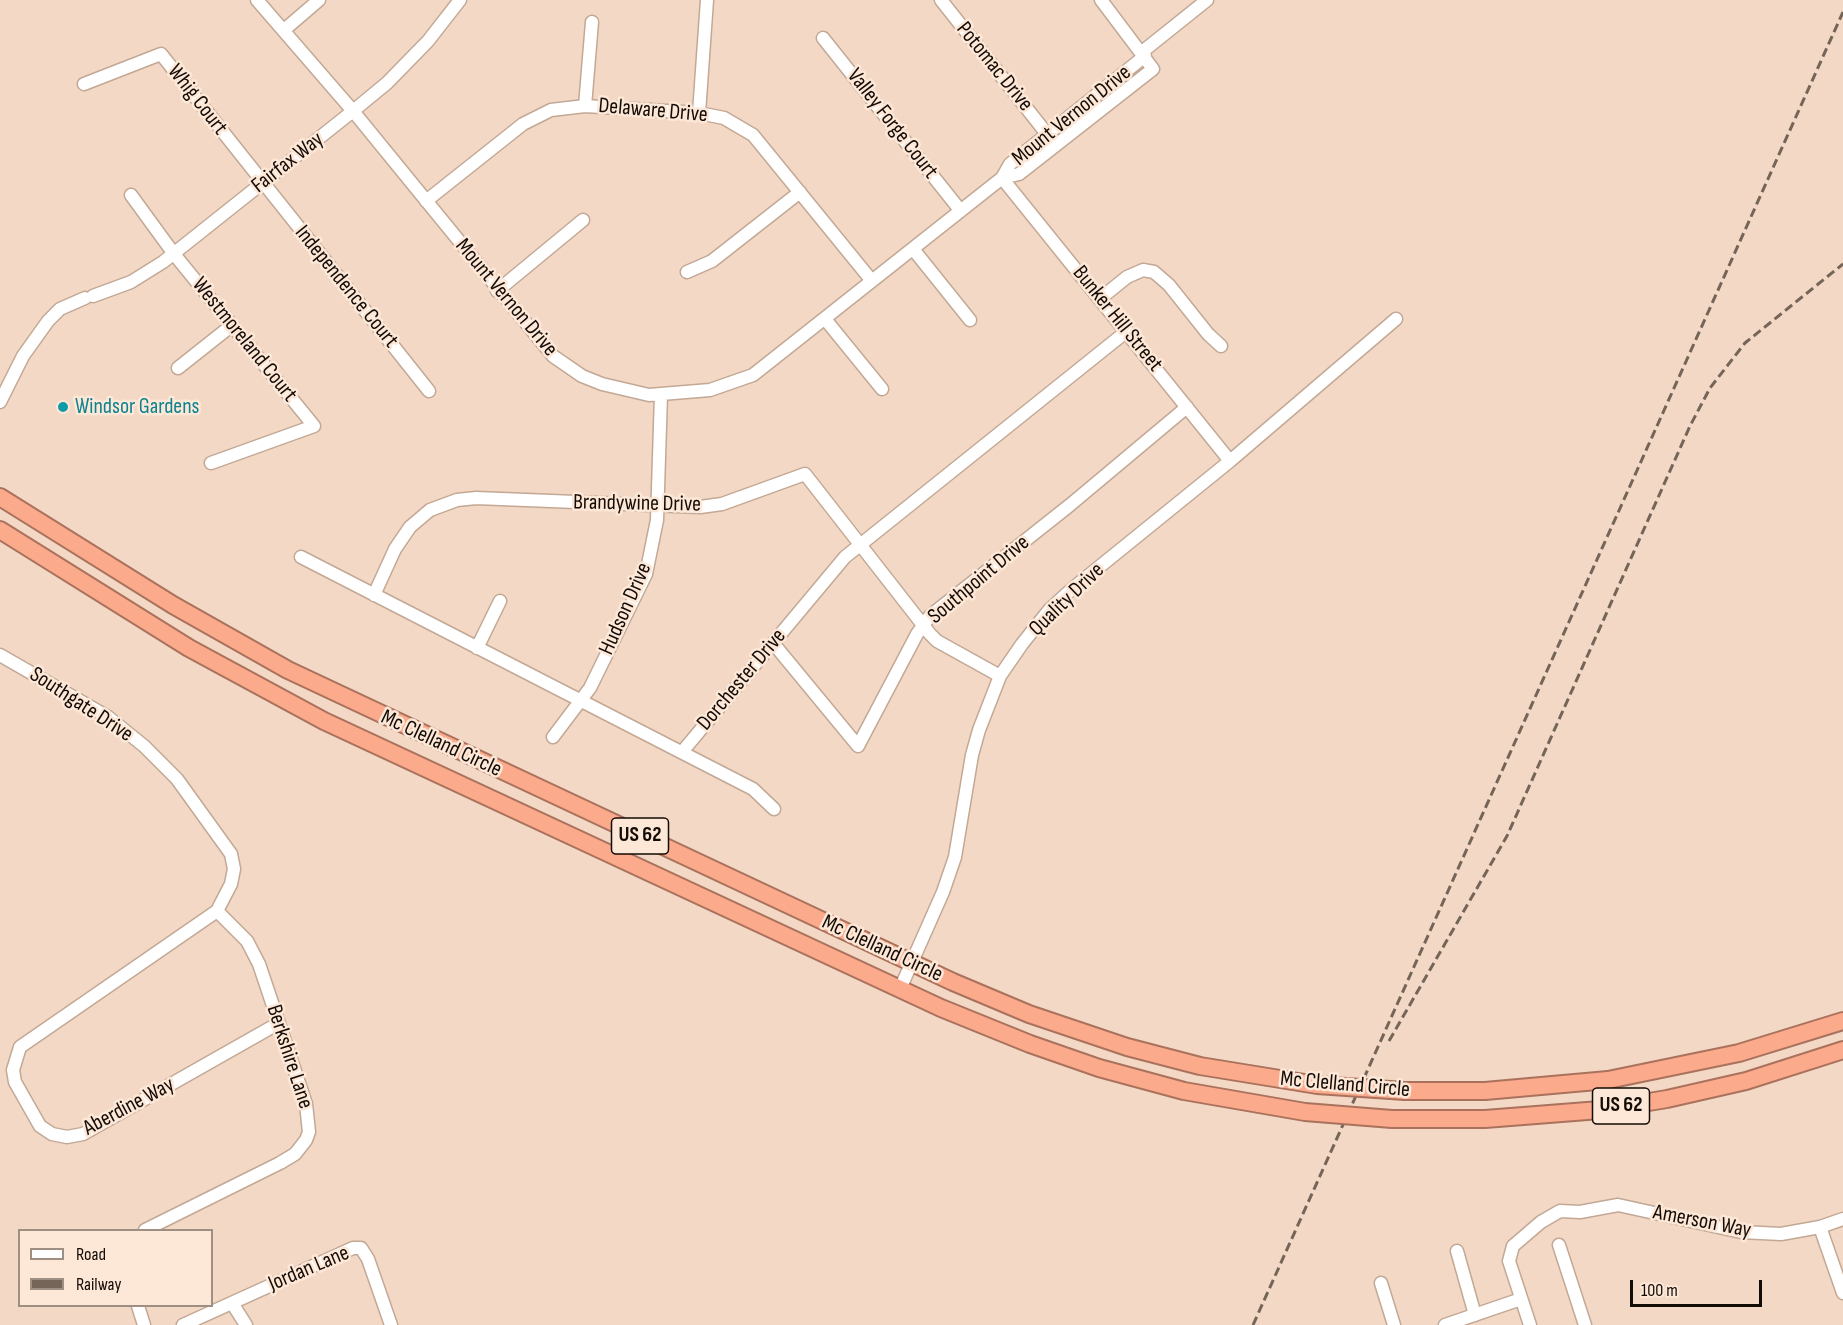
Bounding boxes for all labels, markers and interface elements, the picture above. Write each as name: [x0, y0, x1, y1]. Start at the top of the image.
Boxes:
street label: Potomac Drive: [950, 17, 1038, 117]
street label: Whig Court: [161, 59, 233, 141]
street label: Mount Vernon Drive: [1007, 60, 1137, 172]
street label: Valley Forge Court: [841, 64, 943, 184]
street label: Delaware Drive: [597, 93, 709, 129]
street label: Fairfax Way: [247, 127, 329, 199]
street label: Independence Court: [289, 220, 403, 354]
street label: Mount Vernon Drive: [449, 234, 563, 362]
street label: Bunker Hill Street: [1066, 261, 1168, 377]
street label: Westmoreland Court: [186, 273, 302, 407]
place label: Windsor Gardens: [75, 394, 199, 420]
marker: Windsor Gardens: [56, 400, 70, 414]
street label: Brandywine Drive: [573, 490, 701, 518]
street label: Southpoint Drive: [923, 530, 1035, 630]
street label: Quality Drive: [1024, 558, 1110, 642]
street label: Hudson Drive: [594, 559, 658, 659]
street label: Dorchester Drive: [692, 624, 792, 736]
street label: Southgate Drive: [24, 662, 138, 748]
street label: Mc Clelland Circle: [376, 705, 506, 783]
road number: US 62: [612, 818, 668, 854]
street label: Mc Clelland Circle: [817, 910, 947, 988]
street label: Berkshire Lane: [260, 1002, 318, 1112]
street label: Mc Clelland Circle: [1279, 1066, 1411, 1104]
street label: Aberdine Way: [79, 1072, 179, 1142]
road number: US 62: [1592, 1088, 1650, 1124]
street label: Amerson Way: [1651, 1200, 1753, 1244]
legend: [18, 1229, 213, 1307]
street label: Jordan Lane: [265, 1240, 353, 1298]
text: Road: [76, 1244, 106, 1265]
scale bar: [1633, 1268, 1765, 1306]
text: Railway: [76, 1274, 121, 1295]
text: 100 m: [1641, 1280, 1678, 1301]

